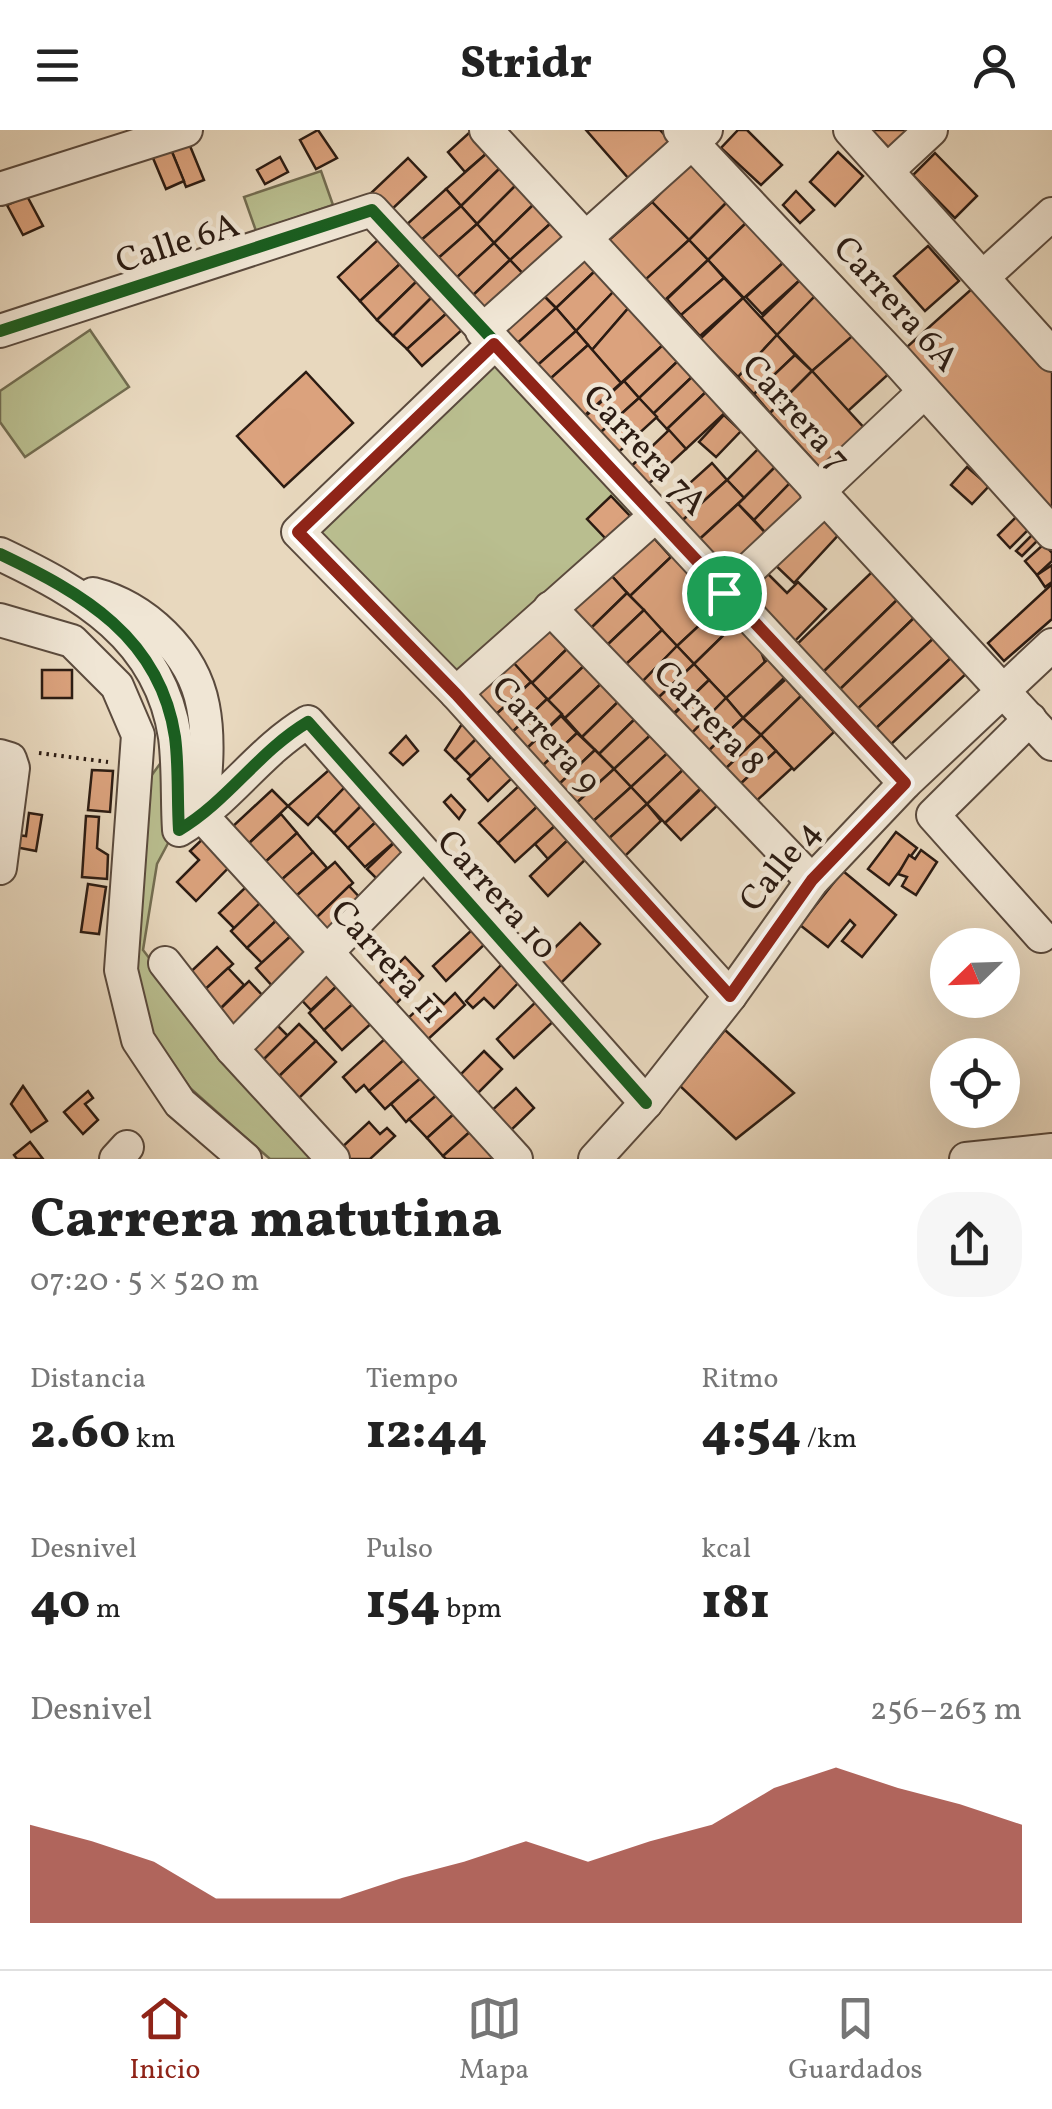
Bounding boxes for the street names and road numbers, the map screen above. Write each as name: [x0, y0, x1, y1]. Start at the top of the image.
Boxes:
street label: Calle 6A: [110, 202, 246, 287]
street label: Carrera 6A: [821, 227, 969, 383]
street label: Carrera 7: [729, 345, 860, 483]
street label: Carrera 7A: [571, 375, 717, 527]
street label: Carrera 8: [641, 651, 775, 787]
street label: Carrera 9: [479, 667, 611, 805]
street label: Calle 4: [729, 811, 833, 923]
street label: Carrera 10: [424, 821, 567, 971]
street label: Carrera 11: [318, 890, 456, 1036]

